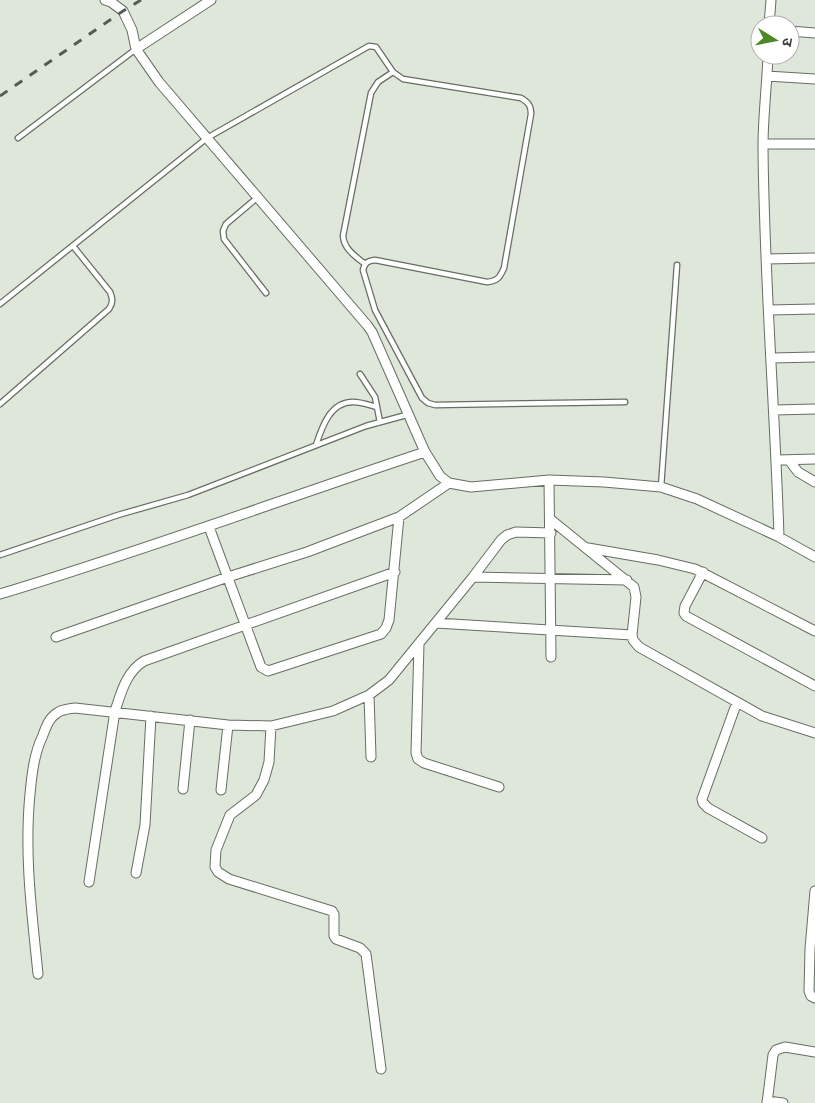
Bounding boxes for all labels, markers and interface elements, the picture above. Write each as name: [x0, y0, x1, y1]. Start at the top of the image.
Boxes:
north arrow: [750, 15, 800, 65]
text: उ: [779, 37, 796, 48]

